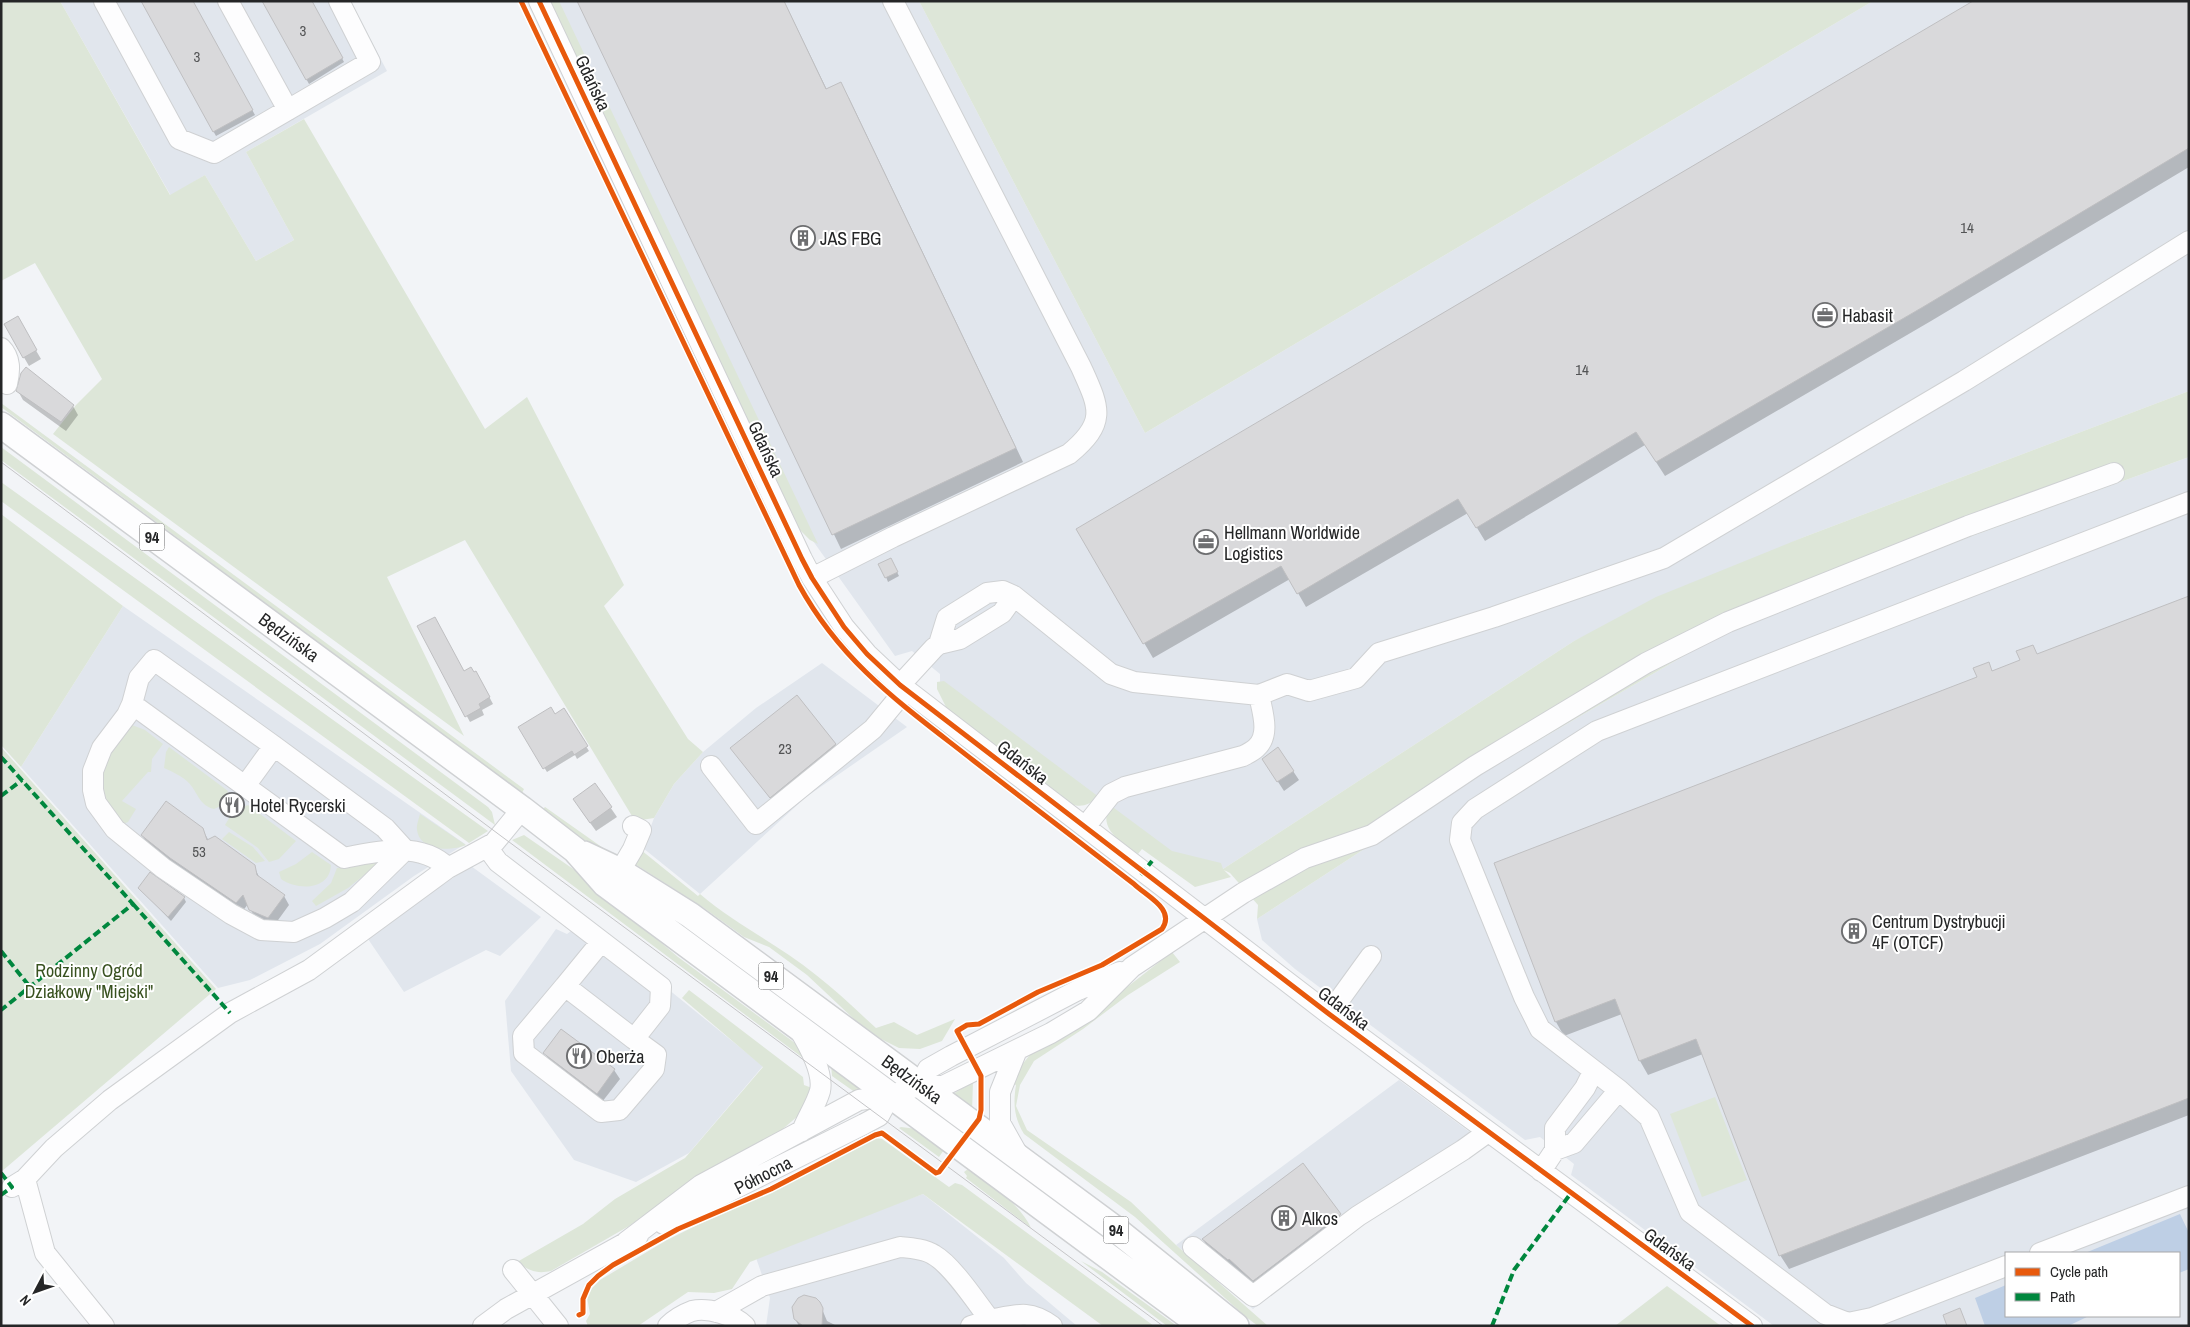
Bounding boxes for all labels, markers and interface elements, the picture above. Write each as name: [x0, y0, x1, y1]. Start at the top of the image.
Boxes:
house number: 3: [300, 20, 307, 41]
house number: 3: [194, 46, 201, 67]
street label: Gdańska: [569, 51, 617, 115]
house number: 14: [1960, 217, 1974, 238]
building icon: JAS FBG: [790, 225, 816, 251]
place label: JAS FBG: [820, 226, 882, 251]
office icon: Habasit: [1812, 302, 1838, 328]
place label: Habasit: [1842, 303, 1893, 328]
house number: 14: [1575, 359, 1589, 380]
street label: Gdańska: [742, 417, 790, 481]
place label: Hellmann Worldwide Logistics: [1224, 520, 1360, 566]
road number: 94: [140, 524, 164, 550]
office icon: Hellmann Worldwide Logistics: [1193, 529, 1219, 555]
street label: Będzińska: [254, 607, 324, 667]
street label: Gdańska: [992, 734, 1054, 790]
house number: 23: [778, 738, 792, 759]
restaurant icon: Hotel Rycerski: [219, 792, 245, 818]
place label: Hotel Rycerski: [250, 793, 346, 818]
house number: 53: [192, 841, 206, 862]
place label: Centrum Dystrybucji 4F (OTCF): [1872, 909, 2006, 955]
building icon: Centrum Dystrybucji 4F (OTCF): [1841, 918, 1867, 944]
park label: Rodzinny Ogród Działkowy "Miejski": [25, 958, 153, 1004]
road number: 94: [758, 962, 784, 989]
street label: Gdańska: [1313, 980, 1375, 1036]
restaurant icon: Oberża: [566, 1043, 592, 1069]
place label: Oberża: [596, 1044, 644, 1069]
street label: Będzińska: [877, 1049, 947, 1109]
street label: Północna: [730, 1150, 796, 1200]
building icon: Alkos: [1271, 1205, 1297, 1231]
place label: Alkos: [1301, 1206, 1338, 1231]
road number: 94: [1104, 1216, 1128, 1244]
street label: Gdańska: [1639, 1222, 1701, 1276]
legend: [2005, 1252, 2180, 1317]
text: Cycle path: [2050, 1261, 2108, 1282]
north arrow: [10, 1267, 60, 1317]
text: Path: [2050, 1286, 2075, 1307]
text: N: [16, 1291, 35, 1310]

